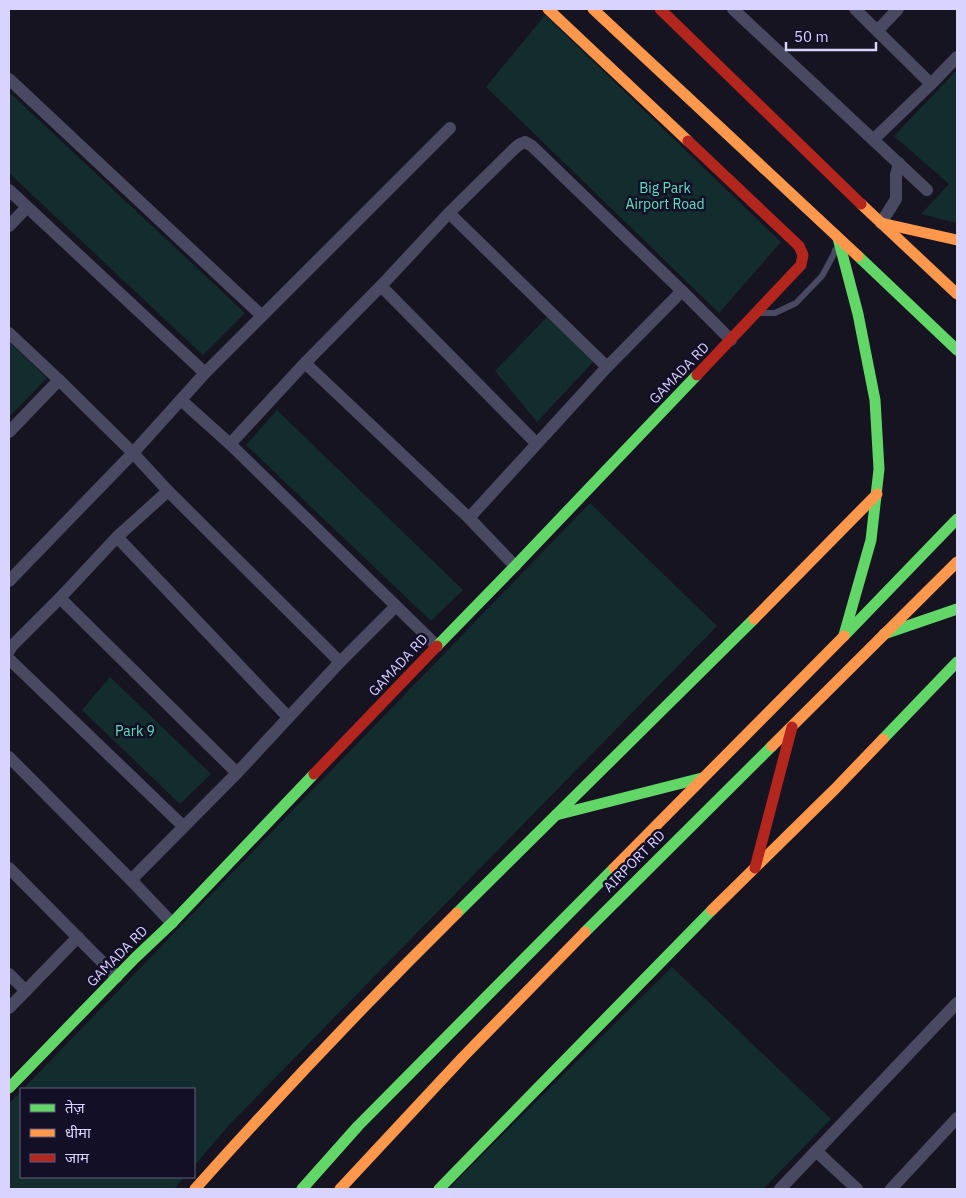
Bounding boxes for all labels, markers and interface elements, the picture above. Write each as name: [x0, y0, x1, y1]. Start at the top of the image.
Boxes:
scale bar: [786, 20, 876, 52]
text: 50 m: [794, 27, 829, 46]
park label: Big Park Airport Road: [625, 179, 705, 213]
street label: GAMADA RD: [645, 338, 713, 408]
street label: GAMADA RD: [365, 630, 431, 700]
park label: Park 9: [115, 722, 155, 740]
street label: AIRPORT RD: [599, 826, 669, 896]
street label: GAMADA RD: [83, 922, 151, 990]
legend: [20, 1088, 195, 1178]
text: तेज़: [65, 1098, 86, 1117]
text: धीमा: [65, 1123, 92, 1142]
text: जाम: [65, 1148, 90, 1167]

